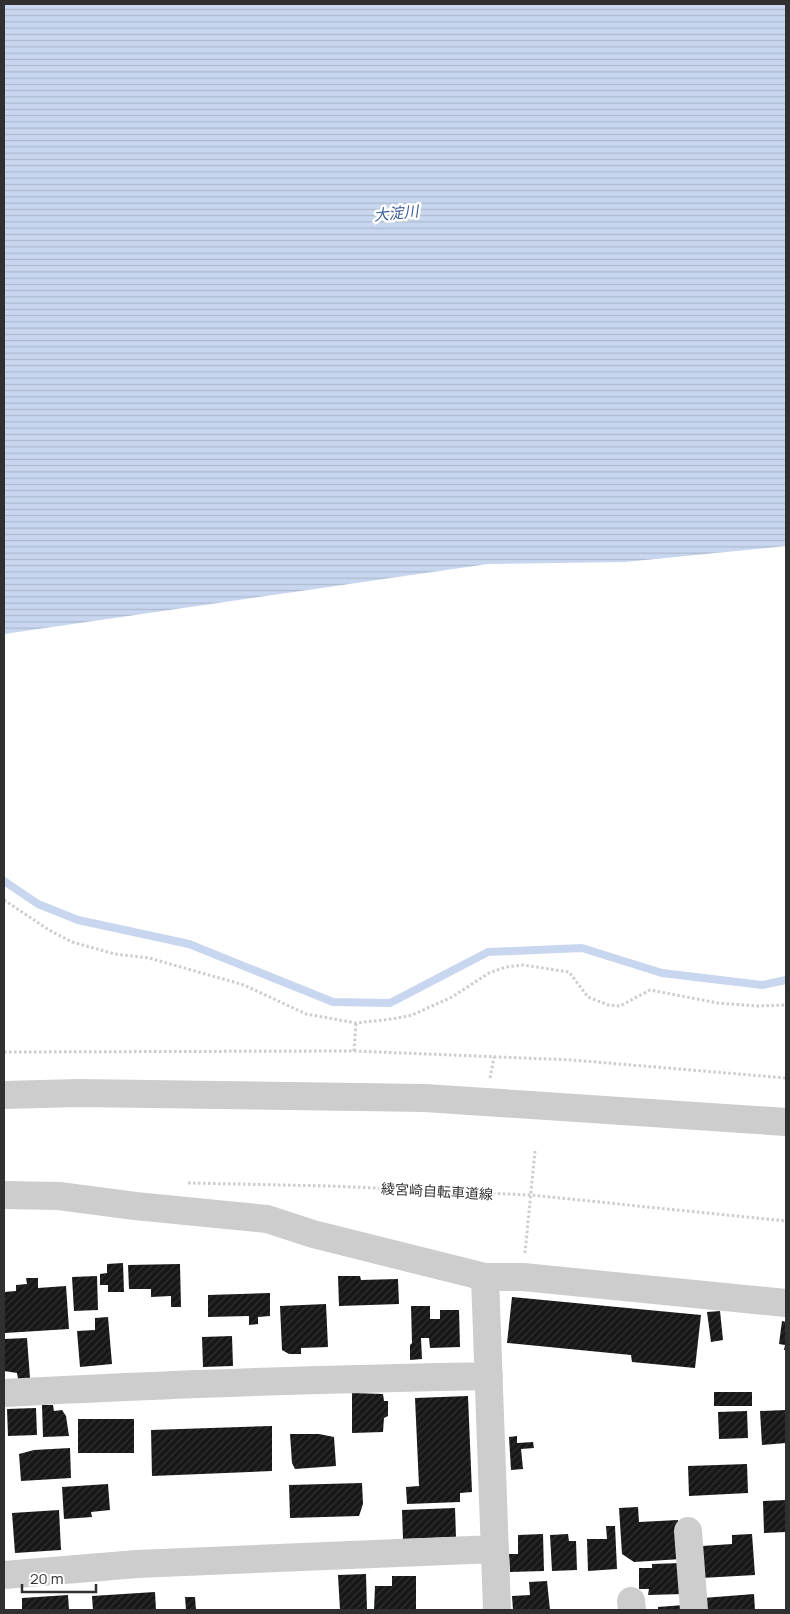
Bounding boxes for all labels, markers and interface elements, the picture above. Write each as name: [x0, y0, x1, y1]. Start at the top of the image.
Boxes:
water label: 大淀川: [373, 200, 421, 226]
street label: 綾宮崎自転車道線: [381, 1179, 493, 1203]
scale bar: [22, 1562, 96, 1594]
text: 20 m: [30, 1568, 63, 1589]

